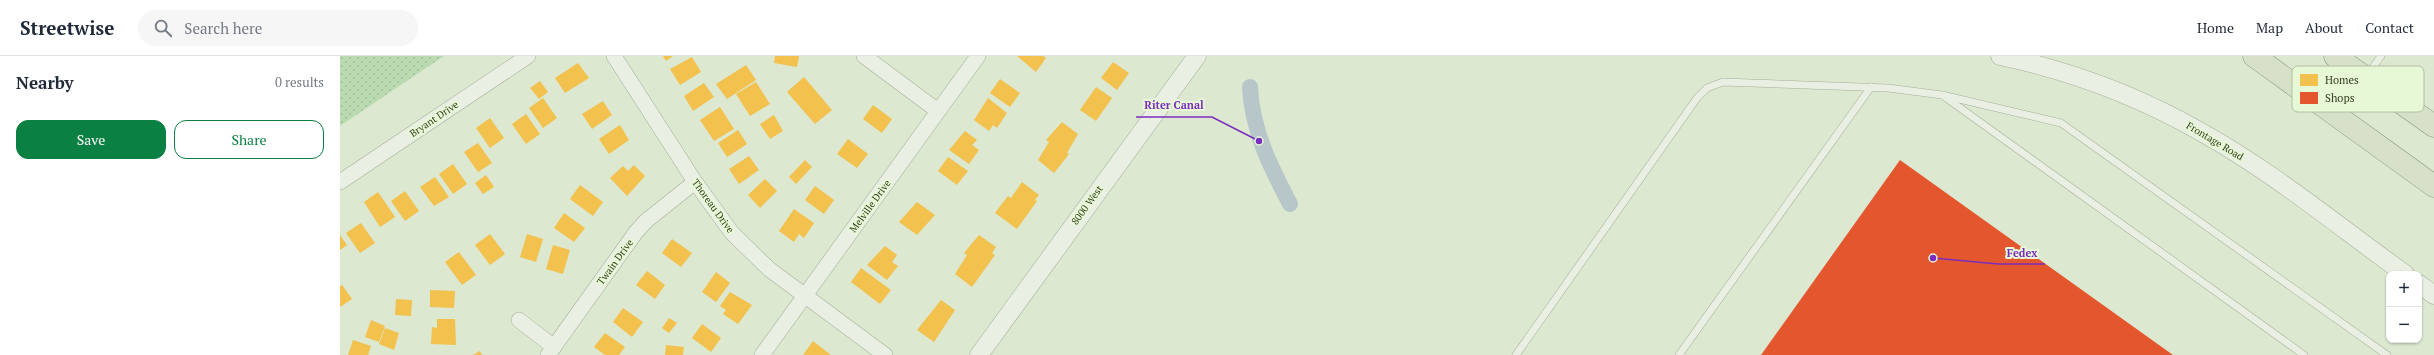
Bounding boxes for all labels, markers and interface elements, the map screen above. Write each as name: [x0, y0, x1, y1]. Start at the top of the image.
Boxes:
search box: [138, 10, 418, 46]
text: Streetwise: [20, 15, 114, 40]
icon: search: [152, 17, 174, 39]
text: Search here: [184, 18, 262, 38]
text: Home: [2197, 18, 2234, 37]
text: Map: [2256, 18, 2283, 37]
text: About: [2305, 18, 2343, 37]
text: Contact: [2365, 18, 2414, 37]
legend: [2292, 66, 2424, 112]
text: Nearby: [16, 71, 74, 94]
text: 0 results: [275, 73, 324, 91]
text: Homes: [2325, 73, 2359, 87]
text: Shops: [2325, 91, 2355, 105]
callout: Riter Canal: [1136, 94, 1212, 117]
street label: Bryant Drive: [407, 98, 461, 140]
text: Riter Canal: [1144, 98, 1204, 112]
street label: Frontage Road: [2184, 119, 2246, 163]
button: Save: [16, 120, 166, 159]
button: Share: [174, 120, 324, 159]
street label: Thoreau Drive: [689, 176, 737, 236]
street label: Melville Drive: [846, 177, 894, 235]
street label: 8000 West: [1068, 183, 1106, 227]
street label: Twain Drive: [594, 236, 636, 288]
callout: Fedex: [1998, 241, 2045, 264]
text: Fedex: [2007, 246, 2038, 260]
map controls: [2386, 271, 2422, 343]
button: +: [2386, 271, 2422, 307]
button: −: [2386, 307, 2422, 343]

